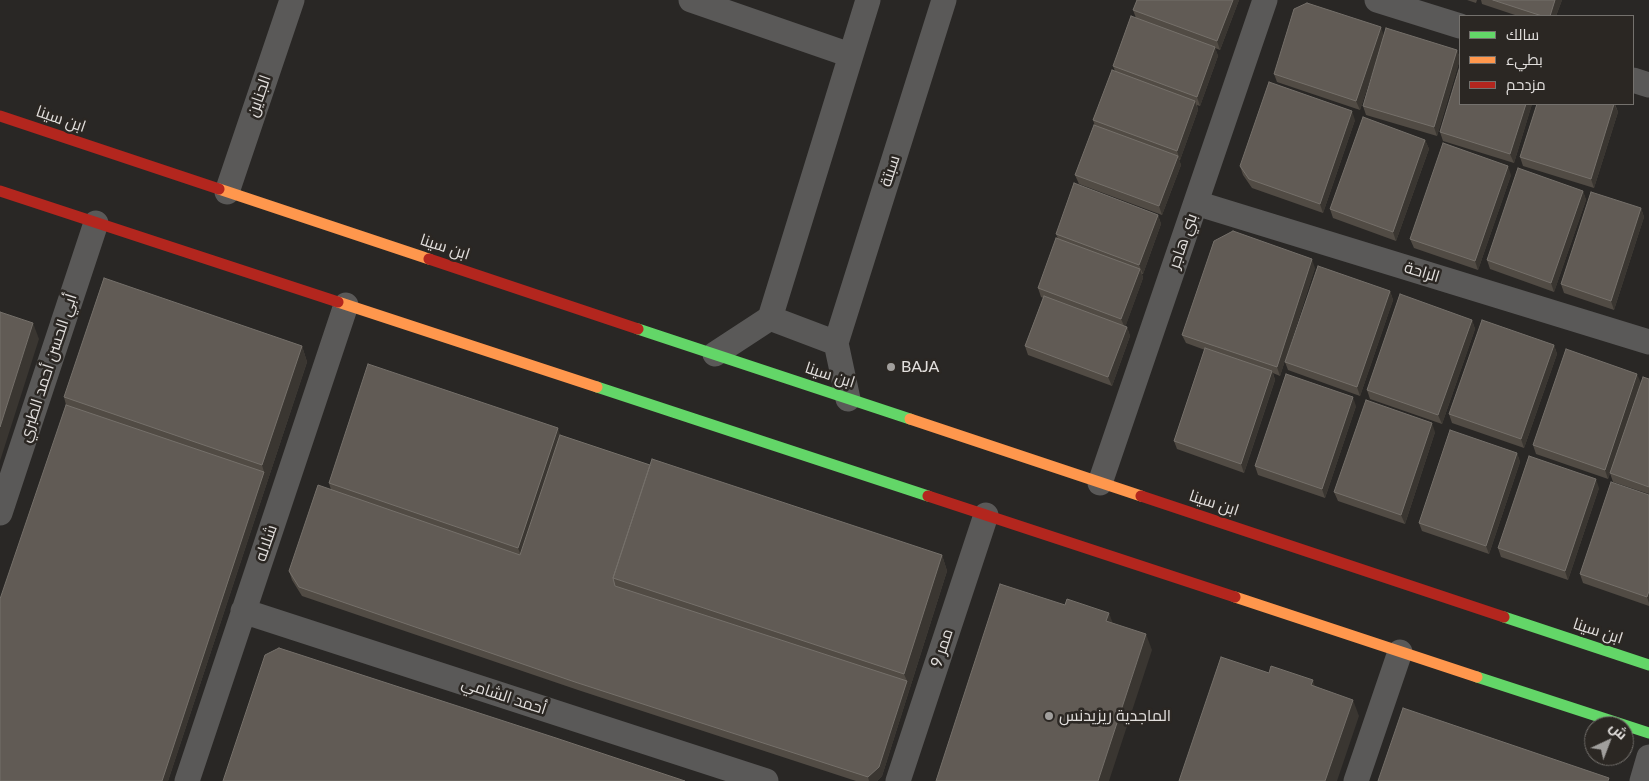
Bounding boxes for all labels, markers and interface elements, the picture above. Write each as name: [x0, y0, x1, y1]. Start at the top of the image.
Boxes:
legend: [1459, 15, 1634, 105]
text: سالك: [1506, 25, 1539, 43]
text: بطيء: [1506, 50, 1543, 68]
street label: الجناين: [243, 72, 275, 120]
text: مزدحم: [1506, 75, 1546, 93]
street label: ابن سينا: [34, 102, 88, 136]
street label: سبتة: [876, 153, 904, 189]
street label: بني هاجر: [1165, 211, 1201, 271]
street label: ابن سينا: [418, 230, 472, 264]
street label: الراحة: [1402, 258, 1442, 286]
street label: أبي الحسن أحمد الطبري: [15, 291, 81, 445]
place label: BAJA: [901, 357, 939, 377]
street label: ابن سينا: [803, 358, 857, 392]
marker: BAJA: [885, 361, 897, 373]
street label: ابن سينا: [1187, 486, 1241, 520]
street label: شلاله: [251, 522, 281, 564]
street label: ابن سينا: [1571, 614, 1625, 648]
street label: ممر 9: [927, 626, 957, 670]
street label: أحمد الشامي: [459, 673, 549, 719]
place label: الماجدية ريزيدنس: [1059, 706, 1171, 726]
marker: الماجدية ريزيدنس: [1043, 710, 1055, 722]
north arrow: [1584, 716, 1634, 766]
text: ش: [1607, 718, 1631, 743]

